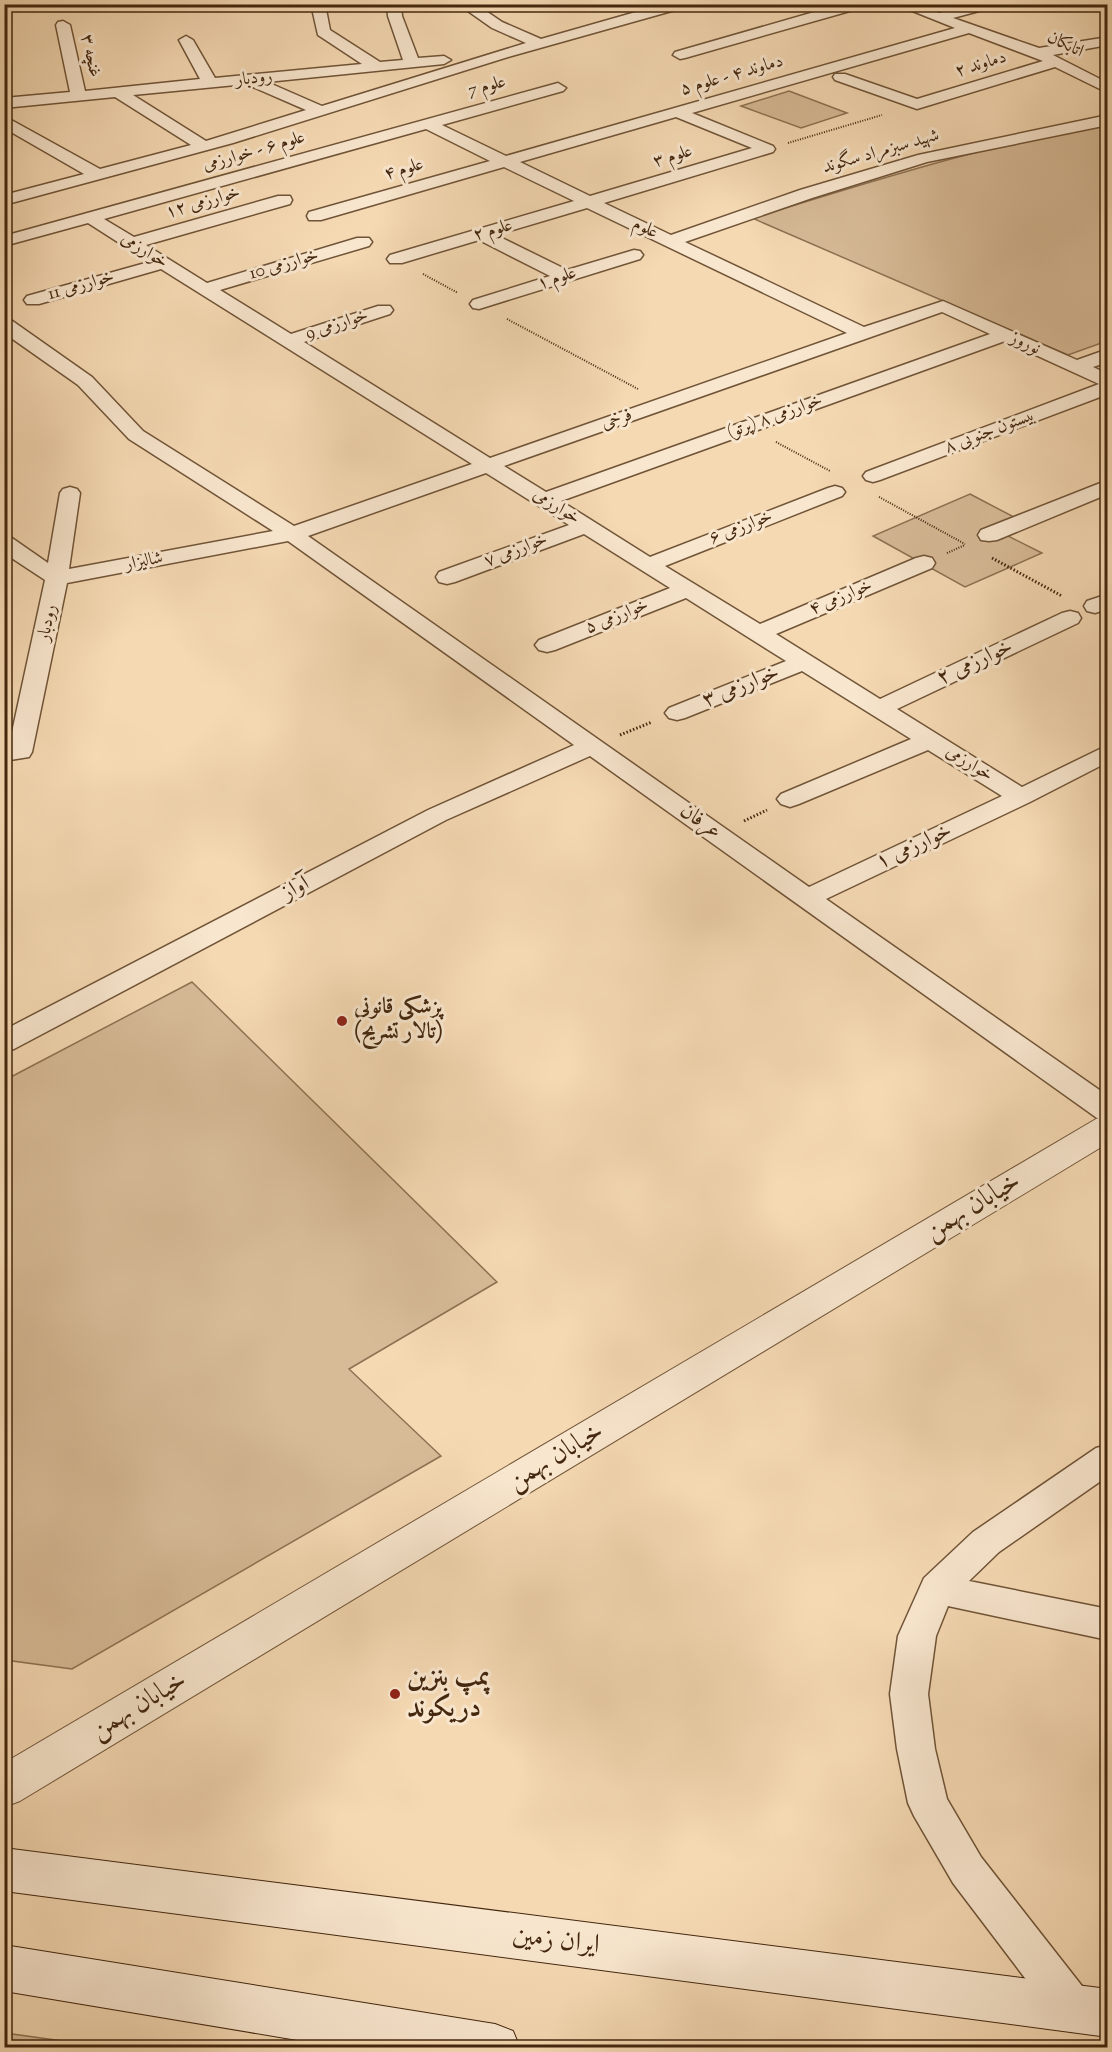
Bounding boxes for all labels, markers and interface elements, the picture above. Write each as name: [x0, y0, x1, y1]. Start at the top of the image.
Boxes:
street label: اتابکان: [1042, 25, 1088, 65]
street label: غنچه ۳: [73, 32, 107, 80]
street label: دماوند ۲: [952, 45, 1010, 85]
street label: دماوند ۴ - علوم ۵: [677, 49, 787, 104]
street label: رودبار: [232, 64, 274, 94]
street label: علوم 7: [465, 69, 509, 105]
street label: شهید سبزمراد سگوند: [819, 122, 943, 181]
street label: علوم ۶ - خوارزمی: [200, 125, 309, 180]
street label: علوم ۳: [650, 139, 696, 176]
street label: علوم ۴: [381, 152, 427, 189]
street label: خوارزمی ۱۲: [163, 180, 243, 226]
street label: علوم: [627, 212, 662, 247]
street label: علوم ۲: [470, 213, 516, 250]
street label: خوارزمی: [115, 226, 173, 276]
street label: خوارزمی 10: [246, 243, 322, 287]
street label: علوم ۱: [534, 260, 580, 298]
street label: خوارزمی 11: [45, 264, 117, 308]
street label: خوارزمی 9: [302, 303, 372, 347]
street label: نوروز: [1004, 325, 1045, 362]
street label: خوارزمی ۸ (پرتو): [724, 388, 826, 446]
street label: فرخی: [598, 403, 636, 437]
street label: بیستون جنوبی ۸: [941, 403, 1039, 461]
street label: خوارزمی: [527, 482, 585, 532]
street label: خوارزمی ۶: [705, 504, 777, 552]
street label: خوارزمی ۷: [480, 527, 552, 575]
street label: شالیزار: [121, 546, 165, 579]
street label: خوارزمی ۴: [805, 573, 877, 623]
street label: خوارزمی ۵: [581, 593, 653, 641]
street label: رودبار: [31, 602, 65, 646]
street label: خوارزمی ۲: [932, 631, 1018, 695]
street label: خوارزمی ۳: [698, 657, 784, 717]
street label: خوارزمی: [940, 739, 998, 789]
street label: عرفان: [672, 796, 728, 848]
street label: خوارزمی ۱: [871, 815, 957, 879]
street label: آواز: [275, 867, 317, 910]
place label: پزشکی قانونی (تالار تشریح): [353, 992, 444, 1049]
marker: پزشکی قانونی (تالار تشریح): [335, 1014, 349, 1028]
street label: خیابان بهمن: [917, 1163, 1029, 1251]
street label: خیابان بهمن: [500, 1413, 612, 1501]
place label: پمپ بنزین دریکوند: [407, 1659, 491, 1729]
street label: خیابان بهمن: [83, 1662, 195, 1750]
marker: پمپ بنزین دریکوند: [388, 1687, 402, 1701]
street label: ایران زمین: [510, 1916, 602, 1966]

